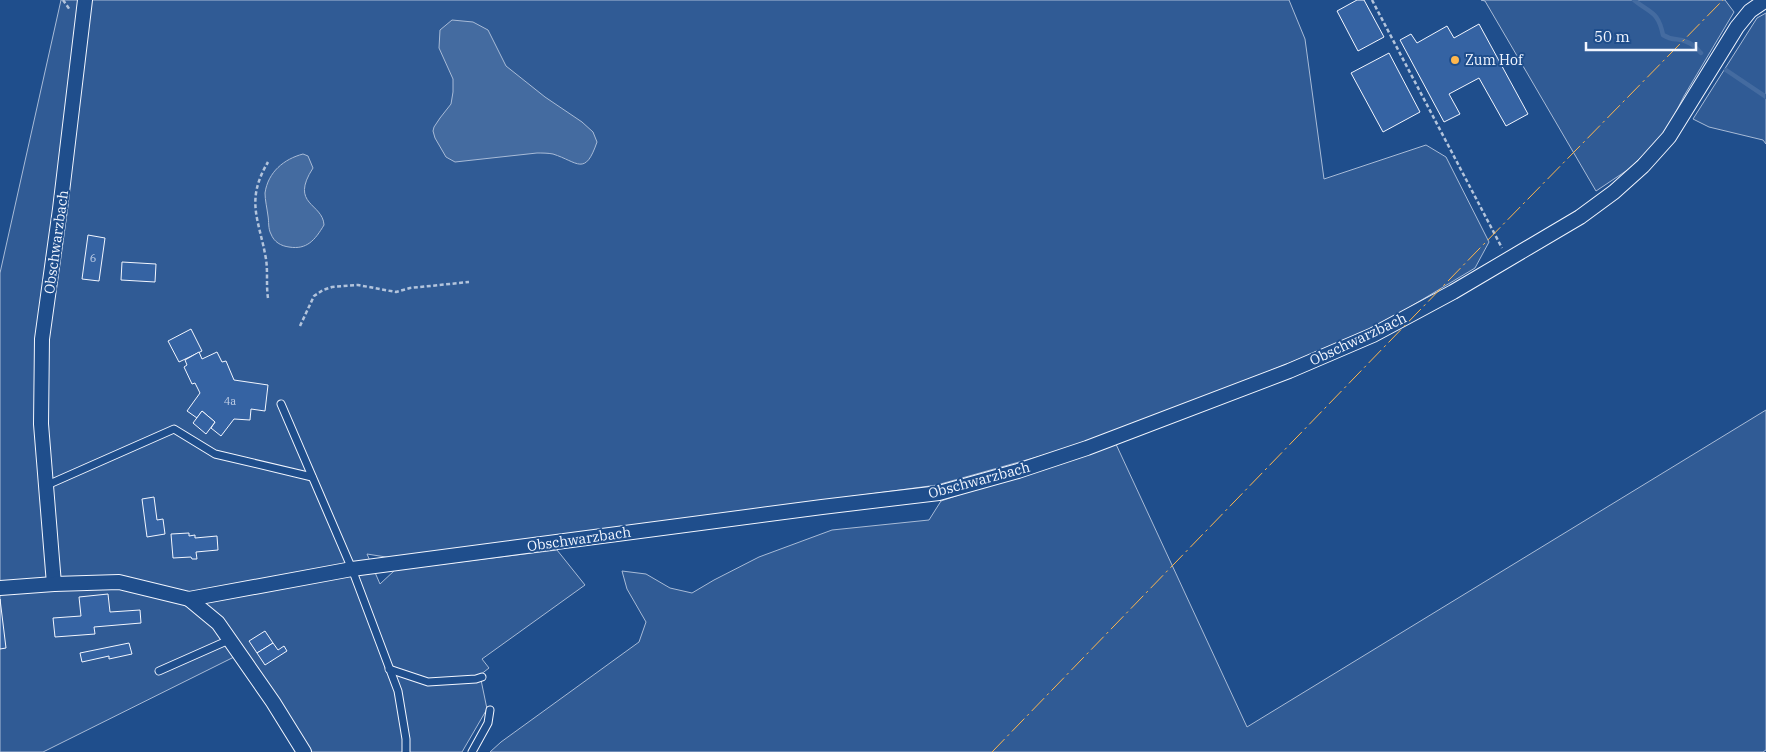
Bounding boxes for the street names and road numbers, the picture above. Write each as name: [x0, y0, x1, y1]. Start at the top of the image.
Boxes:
street label: Obschwarzbach: [40, 189, 72, 295]
street label: Obschwarzbach: [1307, 309, 1410, 369]
street label: Obschwarzbach: [926, 458, 1032, 502]
street label: Obschwarzbach: [526, 523, 632, 555]

